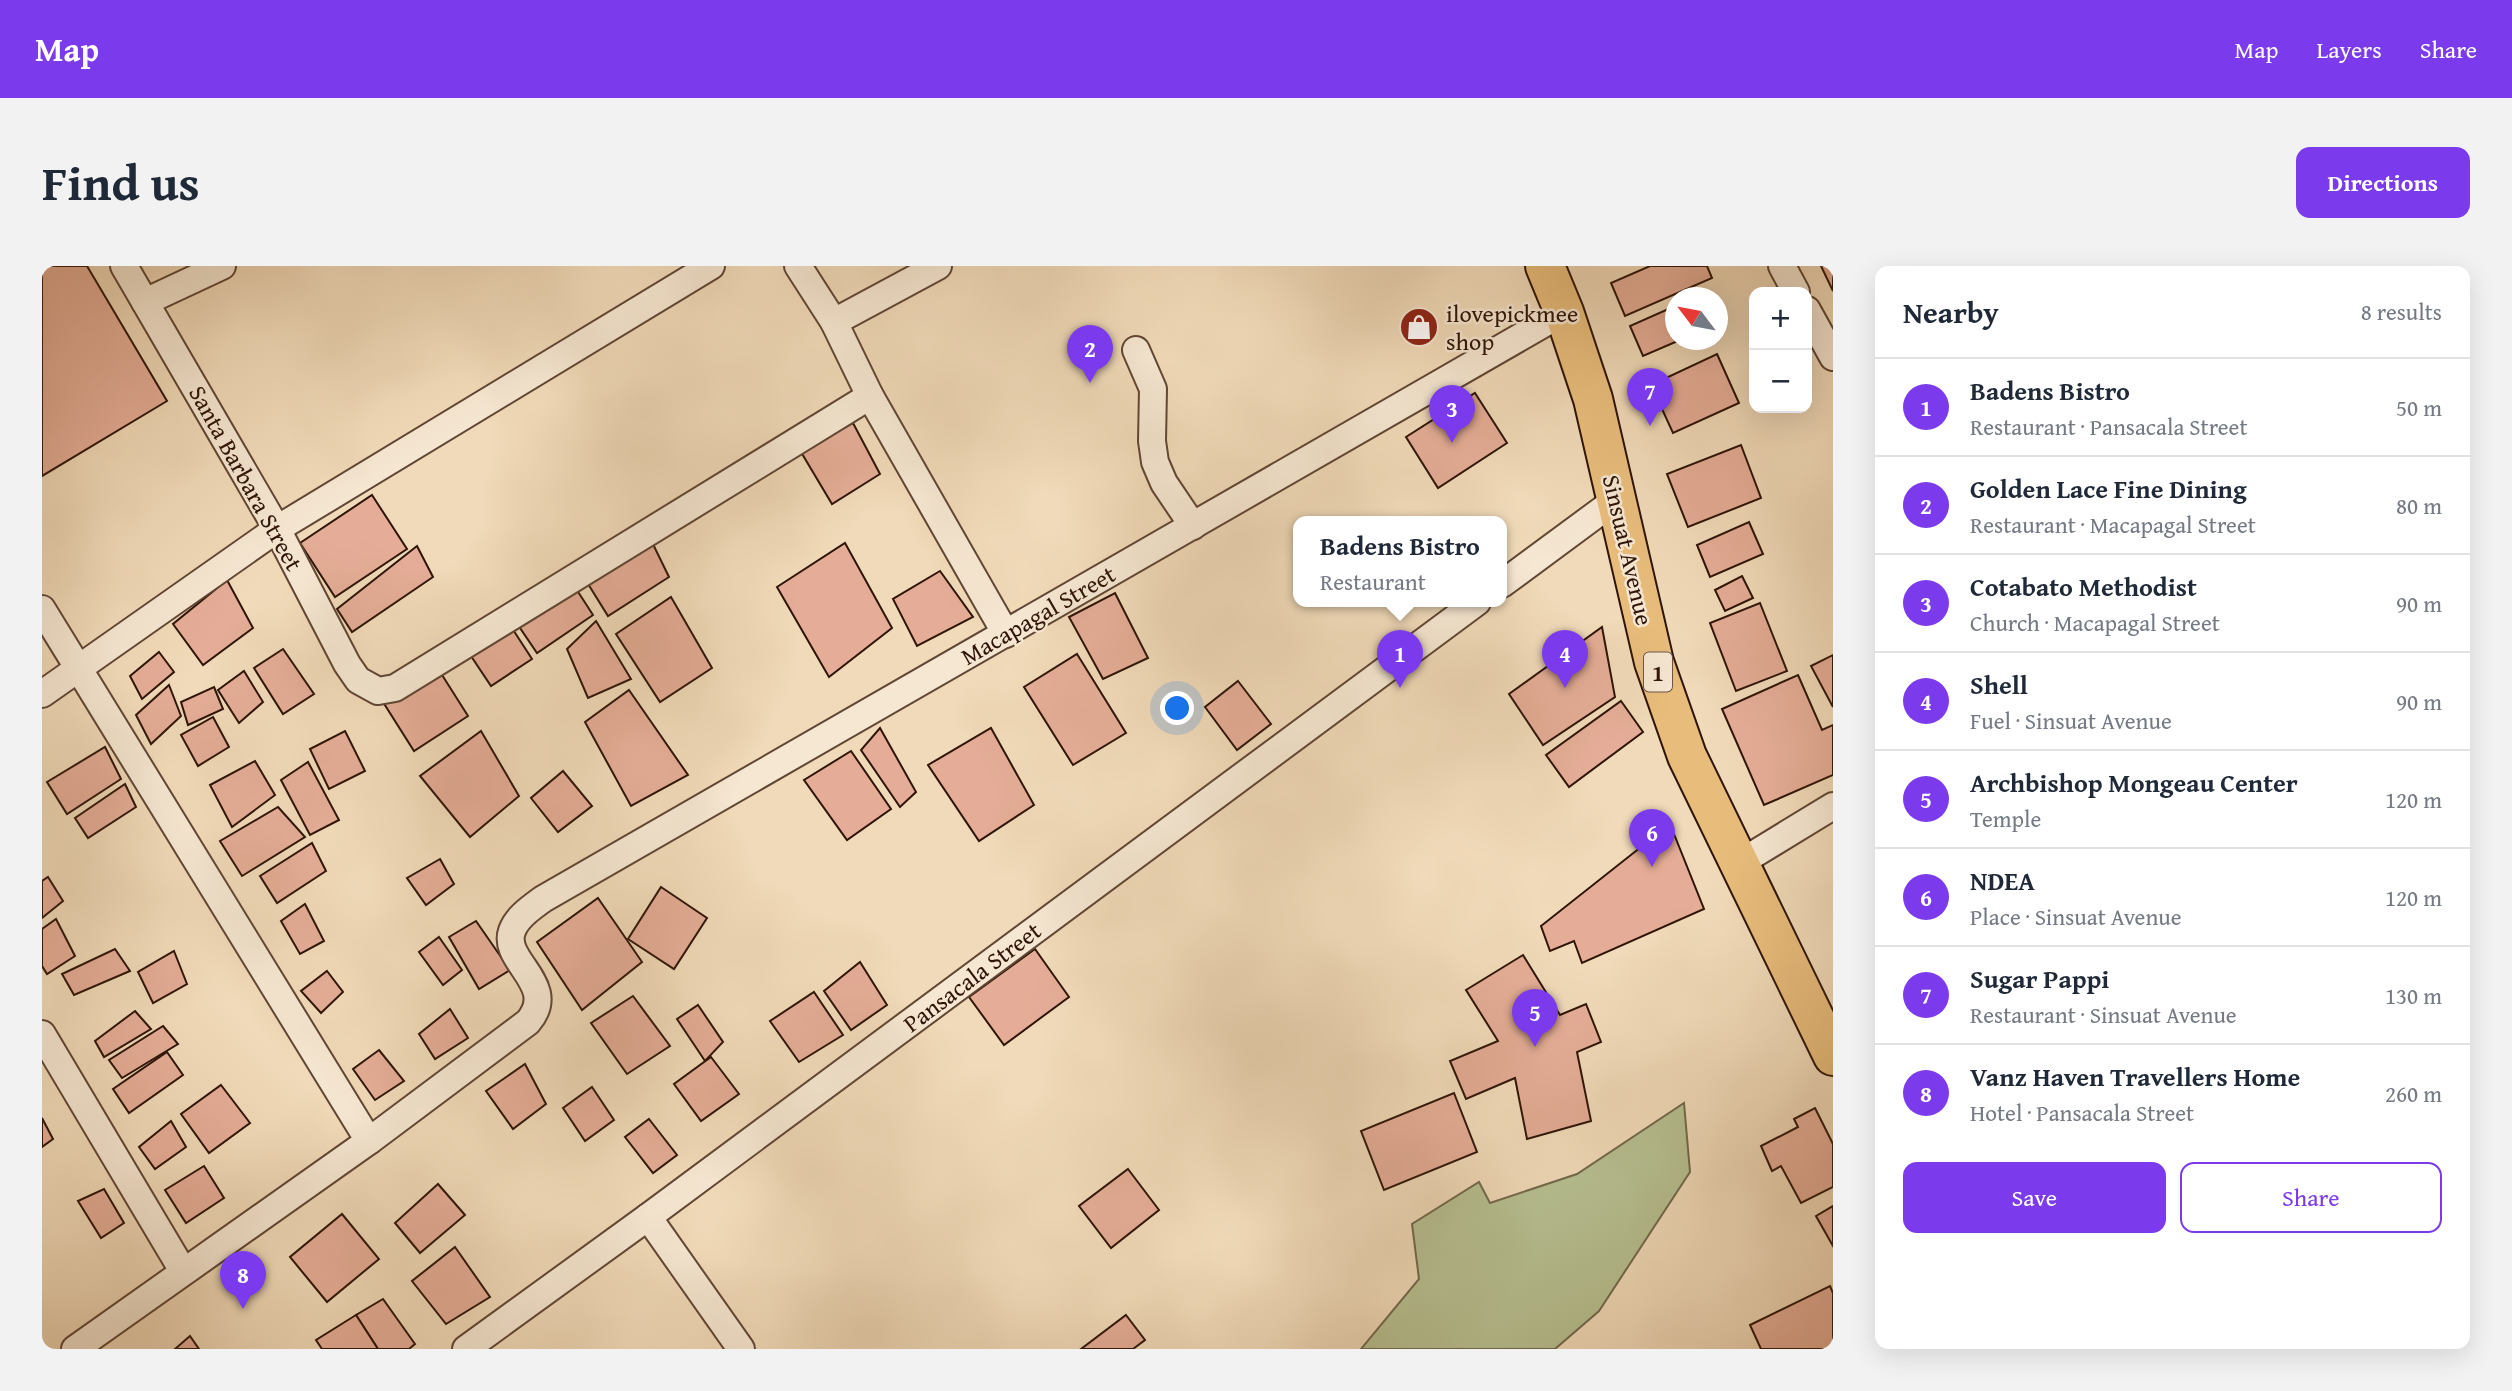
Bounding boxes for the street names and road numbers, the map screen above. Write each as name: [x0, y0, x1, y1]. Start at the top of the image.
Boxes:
street label: Santa Barbara Street: [180, 379, 312, 578]
street label: Sinsuat Avenue: [1594, 471, 1662, 629]
street label: Macapagal Street: [954, 556, 1122, 673]
road number: 1: [1644, 652, 1672, 692]
street label: Pansacala Street: [896, 913, 1049, 1041]

